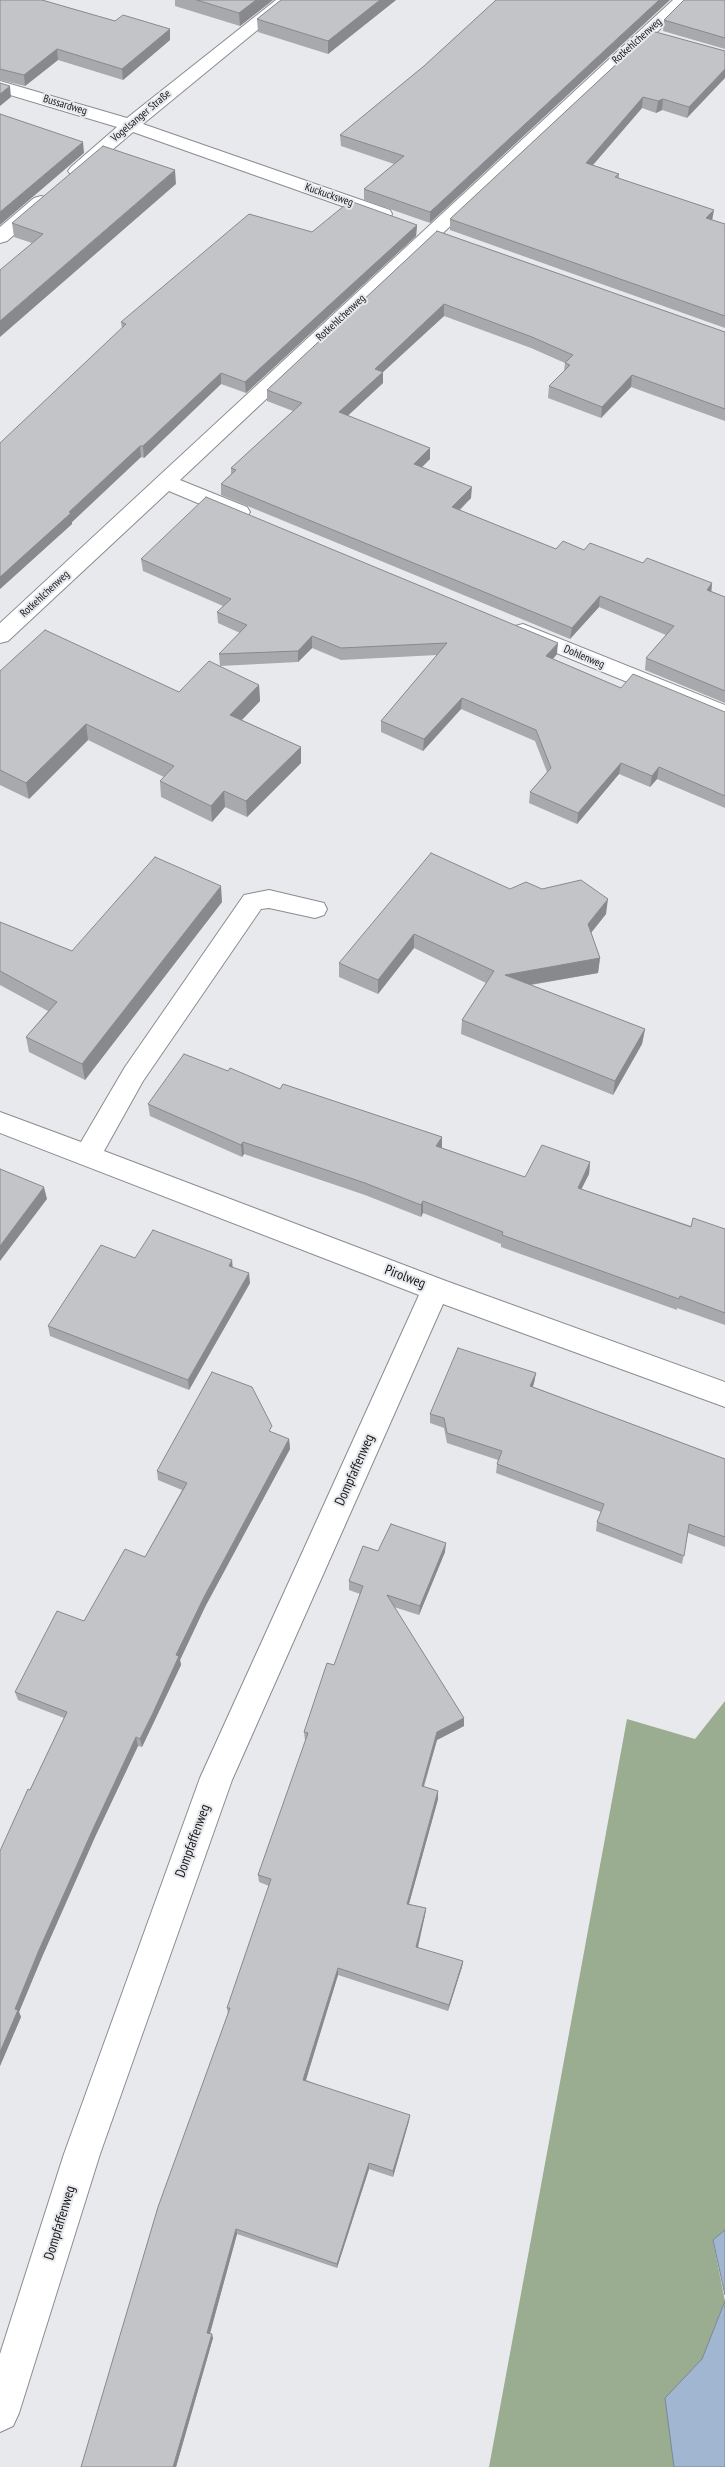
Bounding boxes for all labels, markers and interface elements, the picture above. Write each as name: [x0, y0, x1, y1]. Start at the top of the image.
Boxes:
street label: Rotkehlchenweg: [609, 15, 665, 67]
street label: Vogelsanger Straße: [108, 87, 174, 145]
street label: Bussardweg: [41, 92, 89, 118]
street label: Kuckucksweg: [303, 181, 355, 209]
street label: Rotkehlchenweg: [314, 292, 368, 344]
street label: Rotkehlchenweg: [18, 568, 72, 620]
street label: Dohlenweg: [562, 643, 606, 671]
street label: Pirolweg: [382, 1262, 428, 1292]
street label: Dompfaffenweg: [332, 1432, 378, 1508]
street label: Dompfaffenweg: [172, 1802, 214, 1880]
street label: Dompfaffenweg: [41, 2184, 79, 2262]

